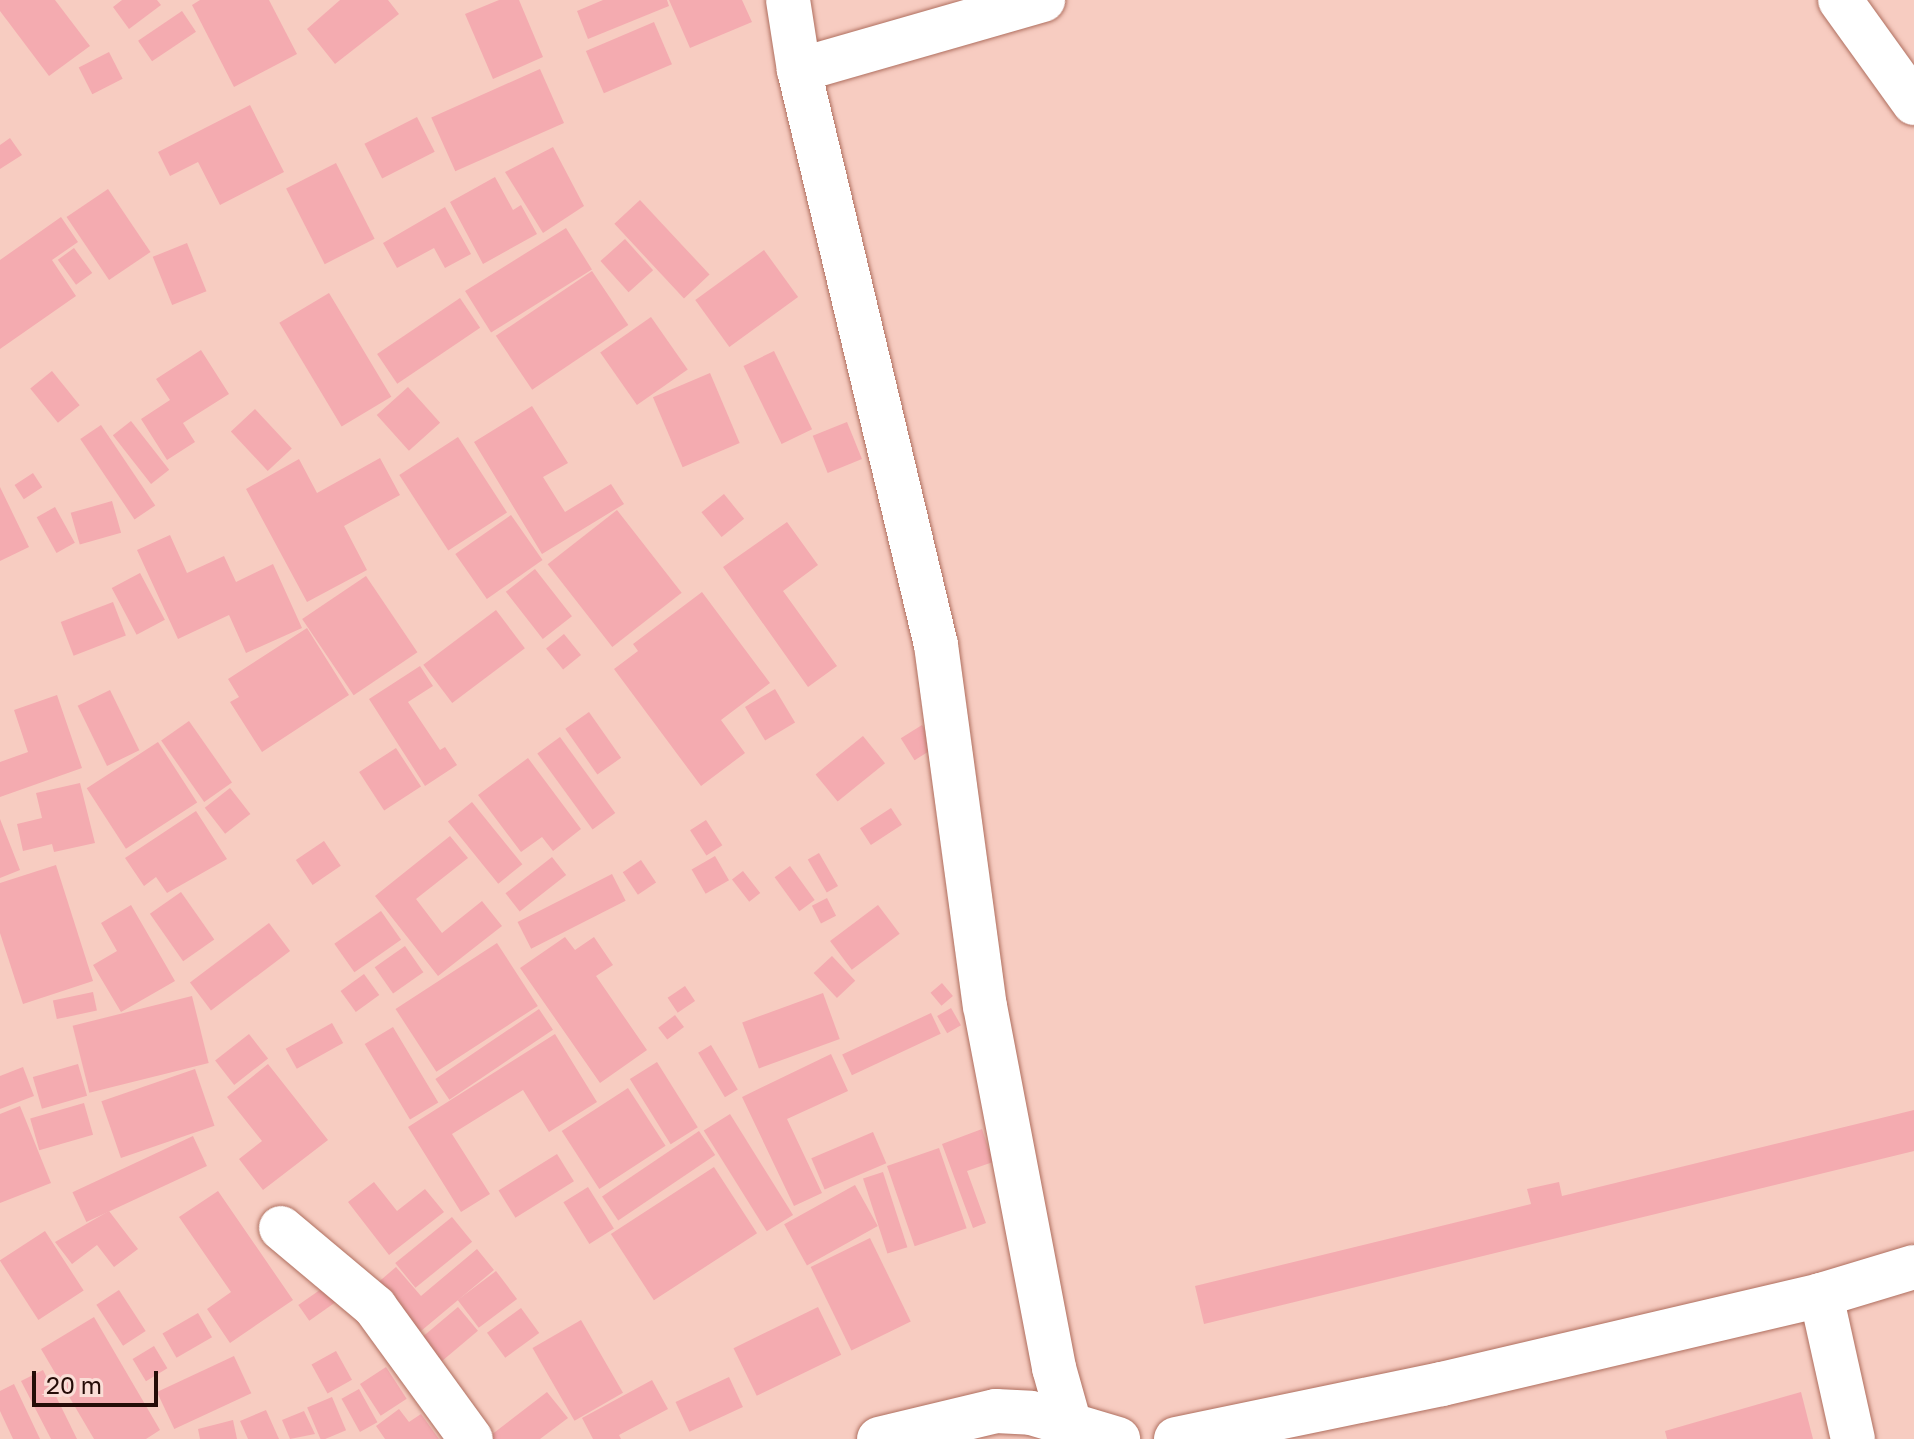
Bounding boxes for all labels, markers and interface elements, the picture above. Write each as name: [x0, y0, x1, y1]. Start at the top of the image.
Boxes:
scale bar: [36, 1355, 162, 1405]
text: 20 m: [46, 1370, 102, 1399]

